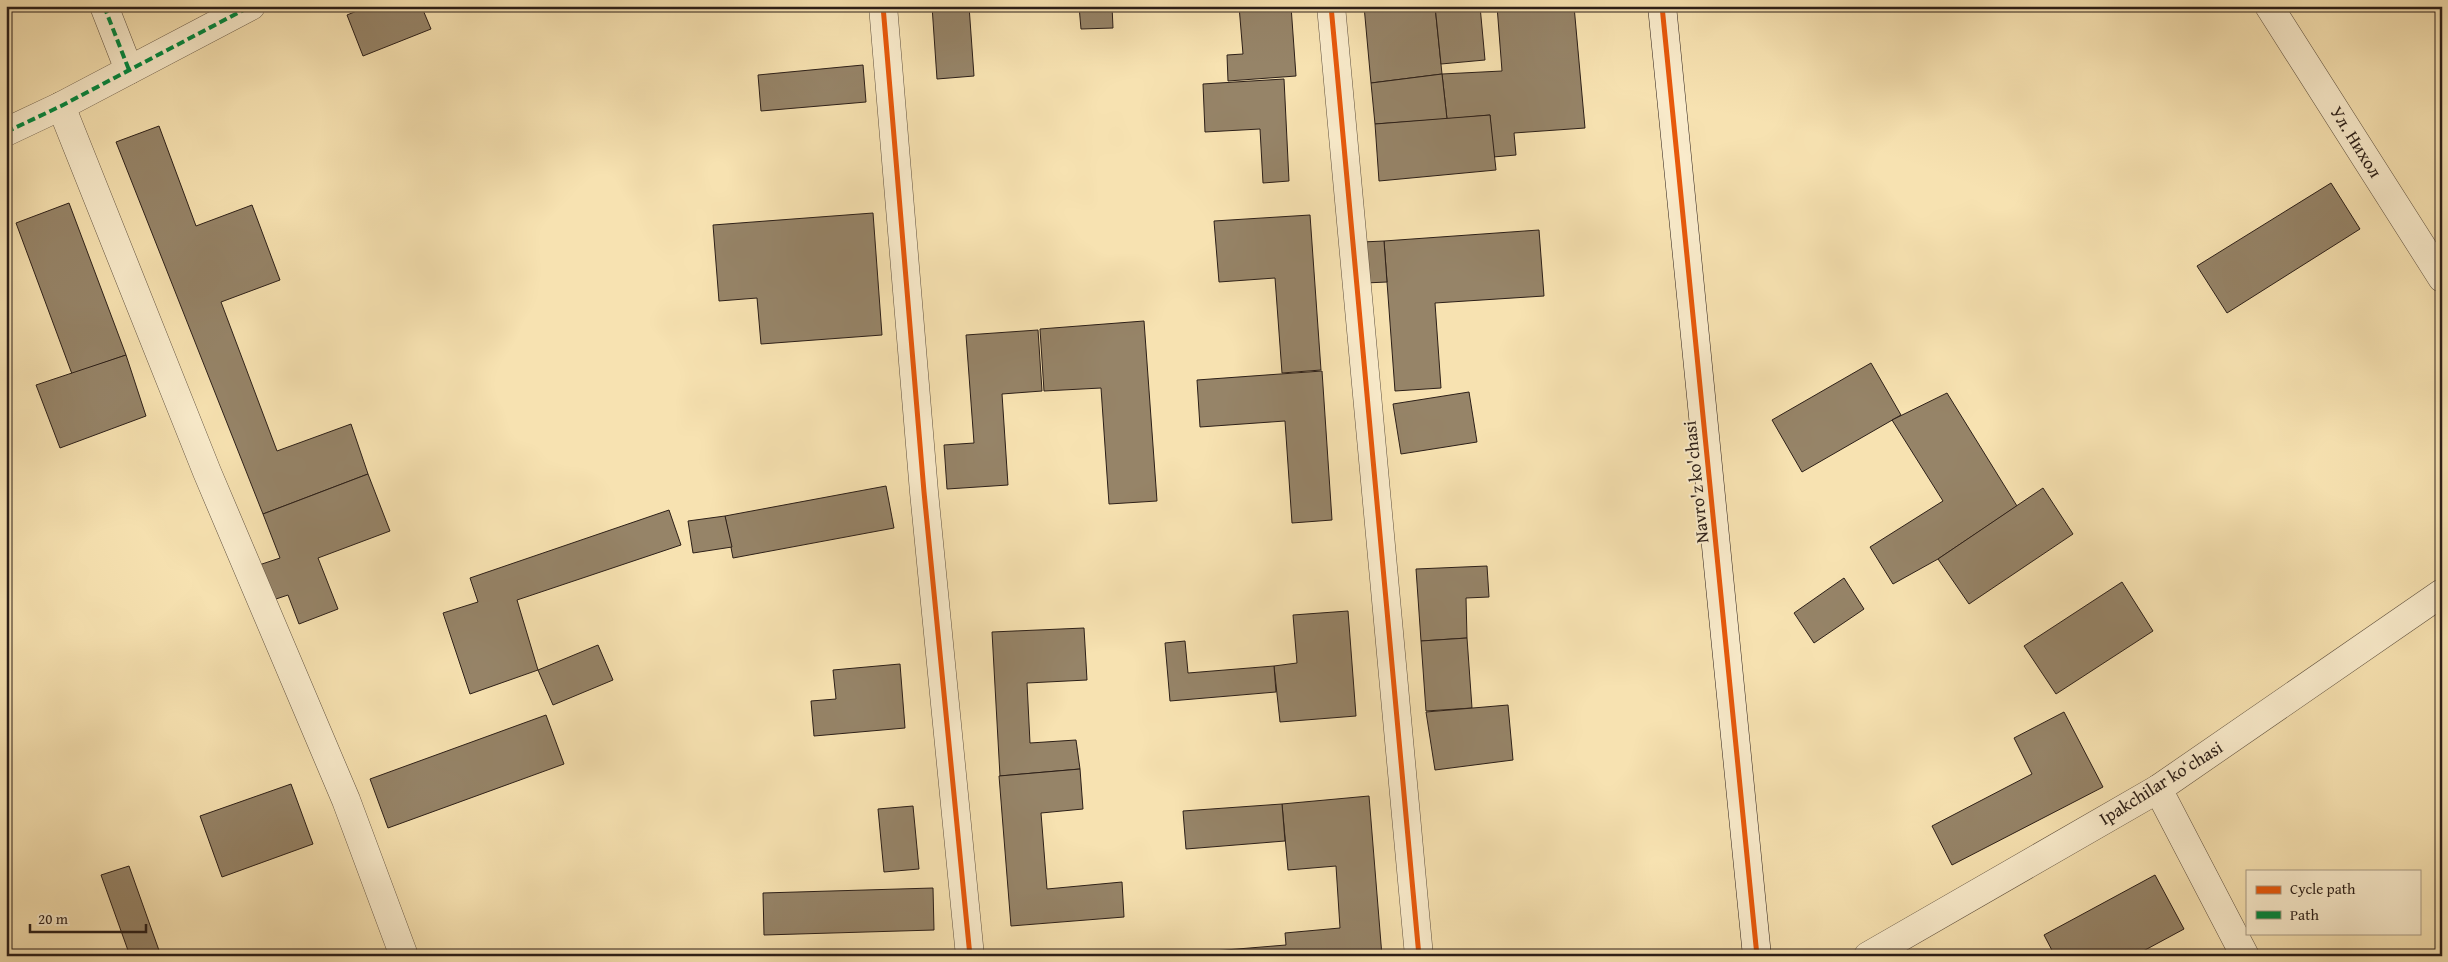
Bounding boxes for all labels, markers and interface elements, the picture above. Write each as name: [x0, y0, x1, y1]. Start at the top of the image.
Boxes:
street label: Ул. Нихол: [2324, 101, 2389, 183]
street label: Navro'z ko'chasi: [1676, 420, 1715, 545]
street label: Ipakchilar koʻchasi: [2094, 734, 2228, 831]
legend: [2246, 870, 2420, 934]
text: Cycle path: [2290, 878, 2356, 899]
scale bar: [30, 902, 146, 934]
text: Path: [2290, 904, 2319, 925]
text: 20 m: [38, 908, 69, 929]

